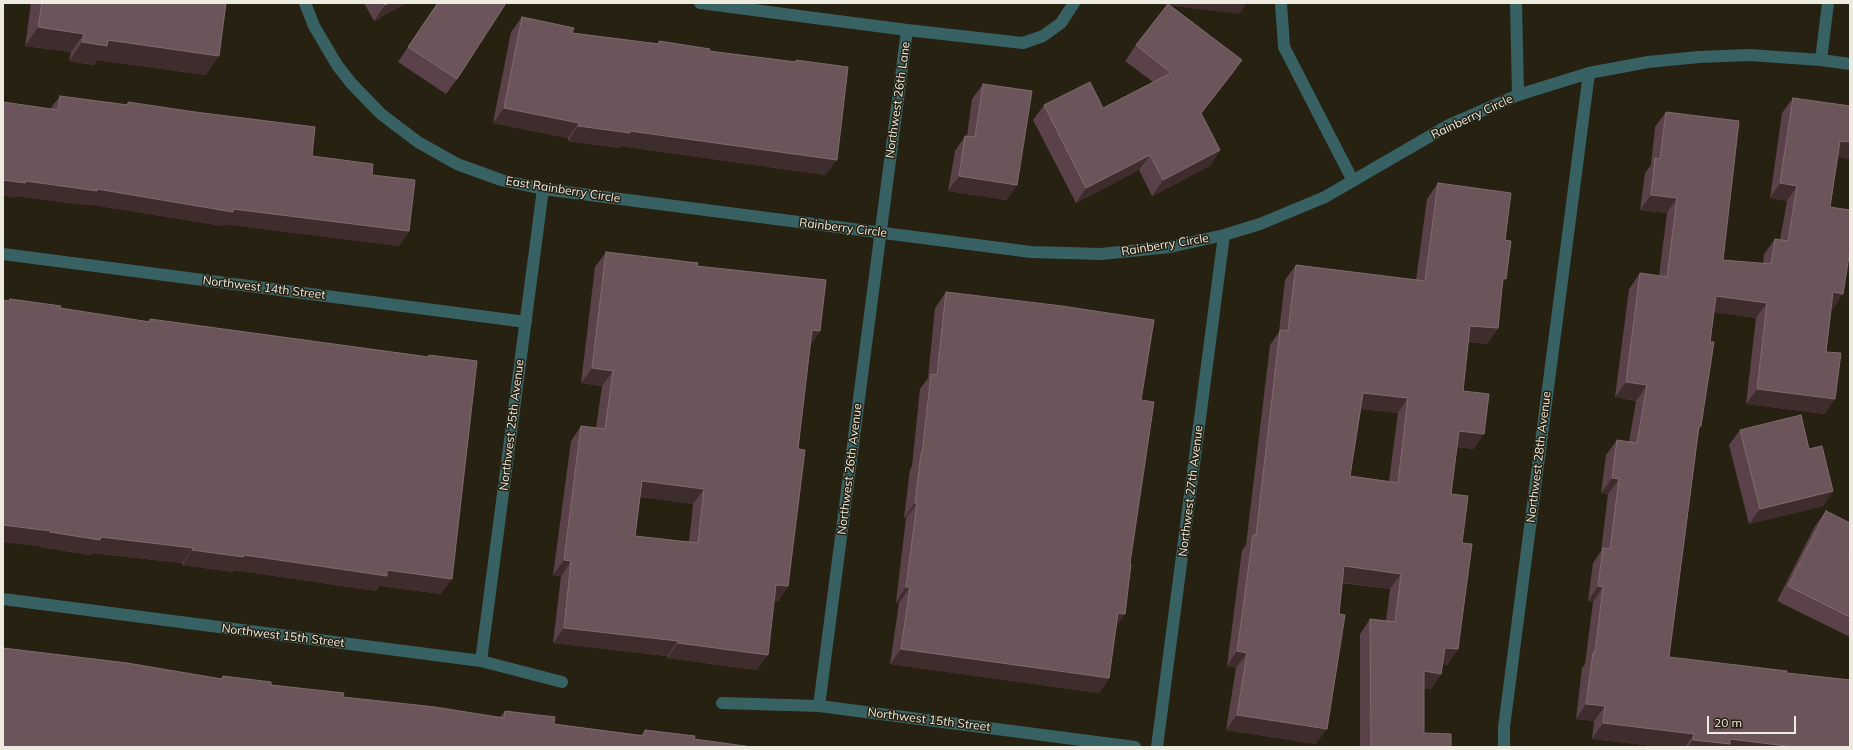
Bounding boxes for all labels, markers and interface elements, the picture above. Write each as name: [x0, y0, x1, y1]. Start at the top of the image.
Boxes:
street label: Northwest 26th Lane: [883, 41, 913, 159]
street label: Rainberry Circle: [1429, 92, 1515, 142]
street label: East Rainberry Circle: [505, 174, 621, 206]
street label: Rainberry Circle: [798, 215, 888, 241]
street label: Rainberry Circle: [1120, 231, 1210, 259]
street label: Northwest 14th Street: [202, 273, 326, 303]
street label: Northwest 25th Avenue: [497, 358, 527, 492]
street label: Northwest 28th Avenue: [1524, 390, 1554, 524]
street label: Northwest 26th Avenue: [835, 402, 865, 536]
street label: Northwest 27th Avenue: [1176, 424, 1206, 558]
street label: Northwest 15th Street: [221, 621, 345, 651]
street label: Northwest 15th Street: [867, 705, 991, 735]
scale bar: [1709, 708, 1798, 734]
text: 20 m: [1714, 715, 1742, 730]

